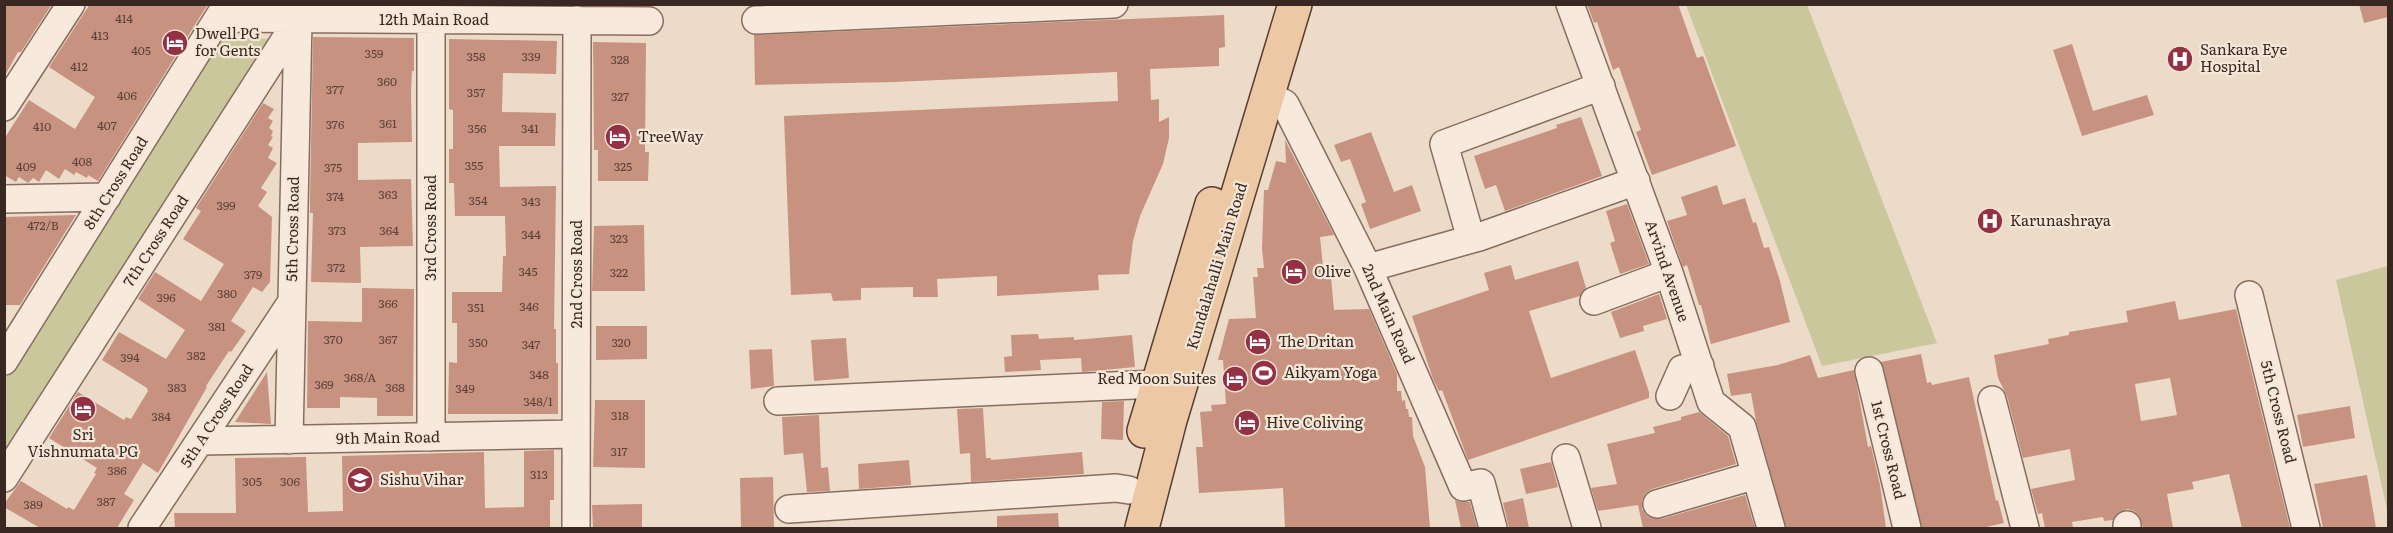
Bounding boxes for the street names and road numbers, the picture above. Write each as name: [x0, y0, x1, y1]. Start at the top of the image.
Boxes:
street label: 12th Main Road: [379, 7, 489, 30]
street label: 8th Cross Road: [77, 131, 153, 233]
street label: 3rd Cross Road: [418, 175, 441, 281]
street label: 5th Cross Road: [279, 176, 304, 282]
street label: Kundalahalli Main Road: [1179, 179, 1252, 352]
street label: 7th Cross Road: [116, 190, 193, 291]
street label: Arvind Avenue: [1640, 216, 1697, 325]
street label: 2nd Cross Road: [564, 220, 587, 328]
street label: 2nd Main Road: [1357, 260, 1422, 367]
street label: 5th Cross Road: [2256, 358, 2303, 466]
street label: 5th A Cross Road: [174, 359, 258, 472]
street label: 1st Cross Road: [1866, 398, 1913, 501]
street label: 9th Main Road: [336, 424, 440, 449]

